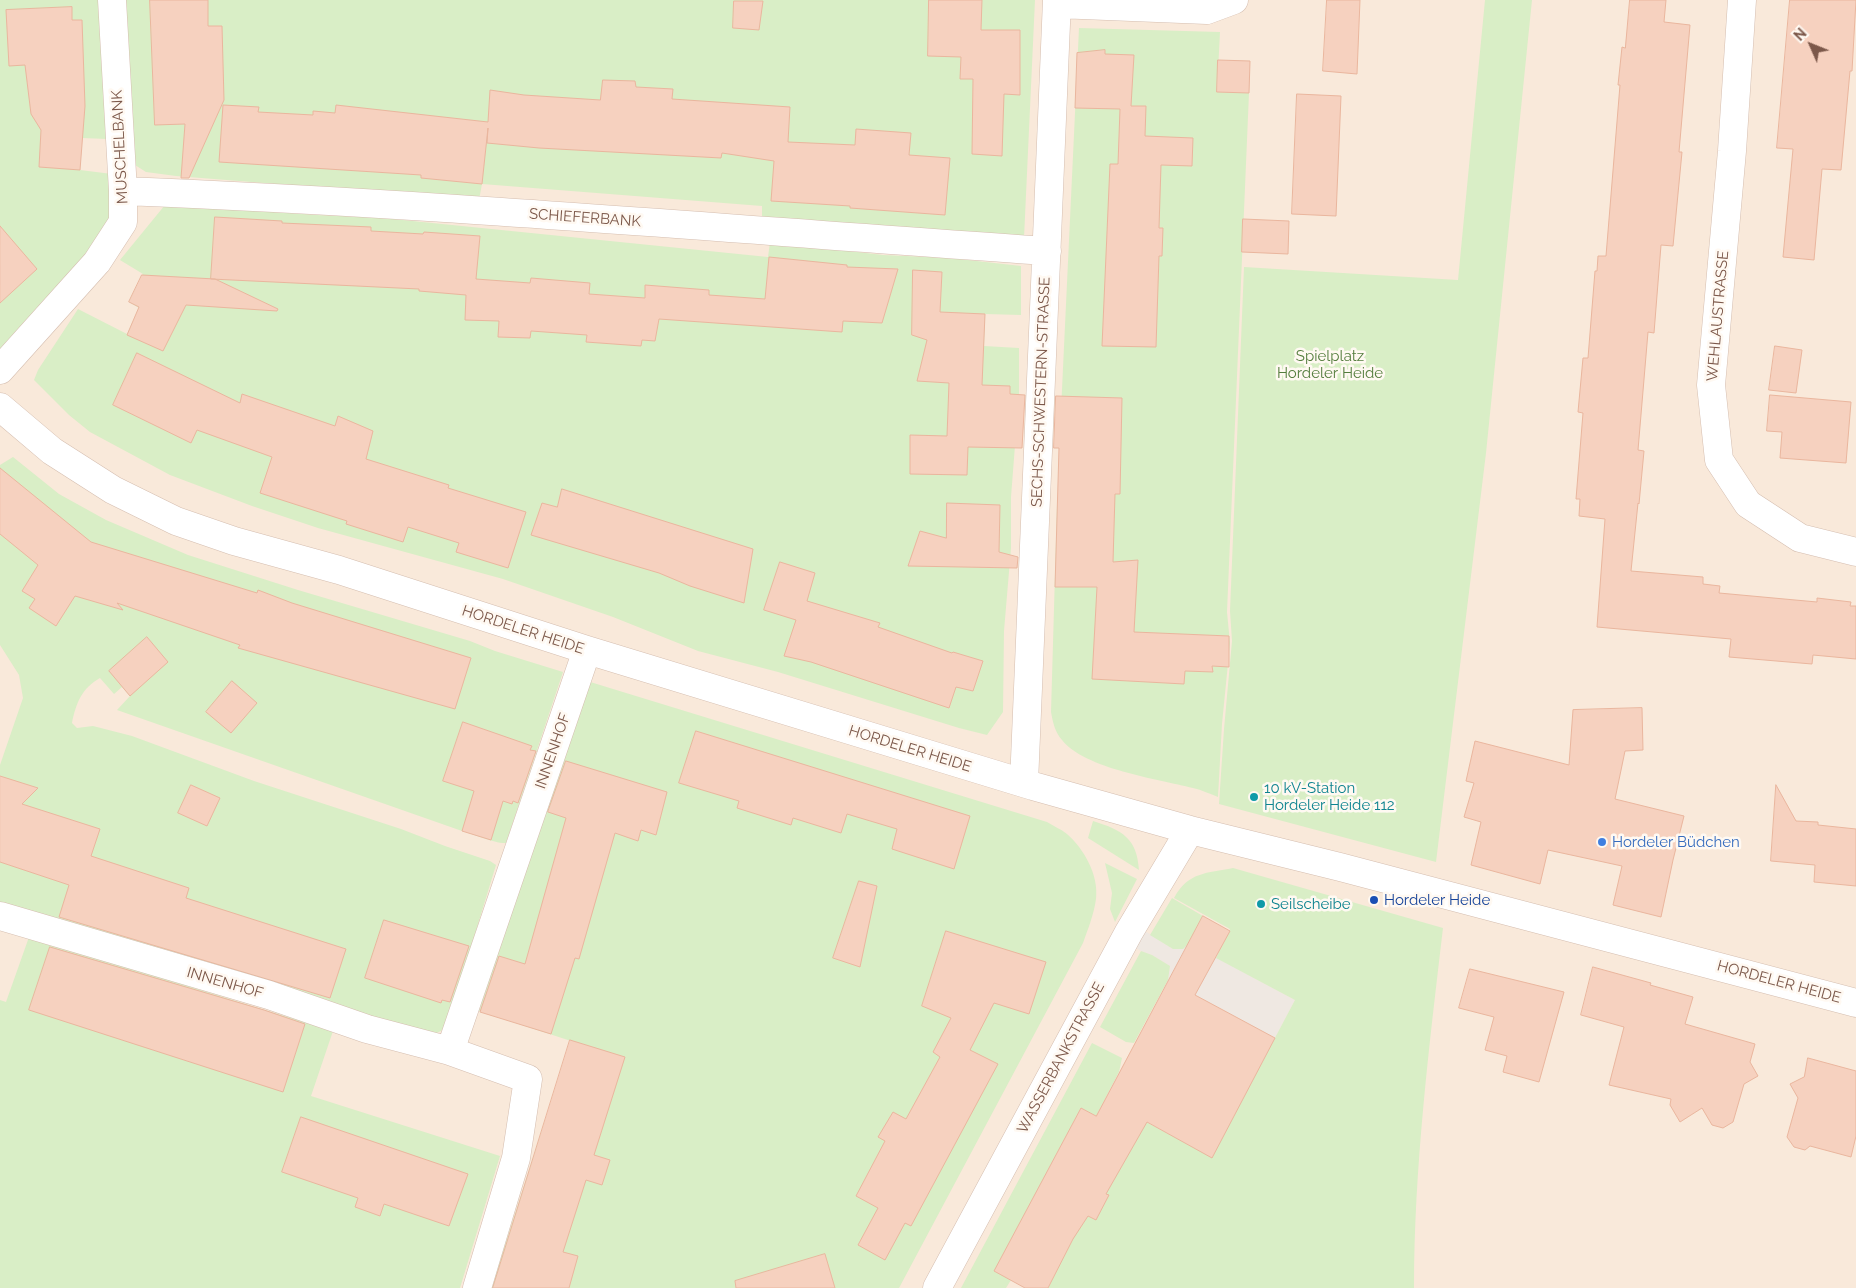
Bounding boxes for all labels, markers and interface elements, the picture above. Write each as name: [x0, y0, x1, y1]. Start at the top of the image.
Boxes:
north arrow: [1786, 20, 1836, 70]
text: N: [1791, 25, 1810, 44]
street label: MUSCHELBANK: [108, 90, 132, 204]
street label: SCHIEFERBANK: [528, 205, 642, 231]
street label: WEHLAUSTRASSE: [1703, 250, 1733, 382]
street label: SECHS-SCHWESTERN-STRASSE: [1028, 277, 1054, 507]
park label: Spielplatz Hordeler Heide: [1277, 347, 1383, 382]
street label: HORDELER HEIDE: [460, 602, 586, 658]
street label: INNENHOF: [532, 711, 574, 791]
street label: HORDELER HEIDE: [847, 722, 973, 776]
place label: 10 kV-Station Hordeler Heide 112: [1264, 779, 1395, 814]
marker: 10 kV-Station Hordeler Heide 112: [1248, 791, 1260, 803]
place label: Hordeler Büdchen: [1612, 833, 1740, 851]
marker: Hordeler Büdchen: [1596, 836, 1608, 848]
place label: Hordeler Heide: [1384, 891, 1490, 909]
marker: Hordeler Heide: [1368, 894, 1380, 906]
place label: Seilscheibe: [1271, 895, 1351, 913]
marker: Seilscheibe: [1255, 898, 1267, 910]
street label: HORDELER HEIDE: [1715, 957, 1843, 1007]
street label: INNENHOF: [185, 963, 265, 1003]
street label: WASSERBANKSTRASSE: [1014, 979, 1108, 1137]

